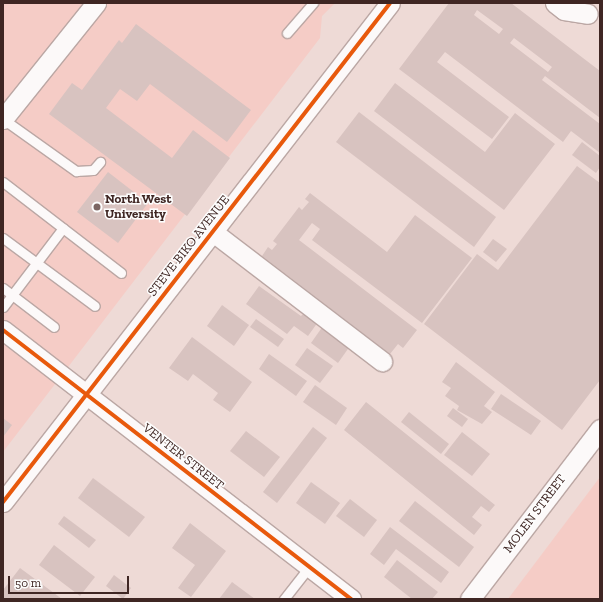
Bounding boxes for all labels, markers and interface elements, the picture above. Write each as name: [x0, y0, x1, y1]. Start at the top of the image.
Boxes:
place label: North West University: [105, 192, 172, 223]
street label: STEVE BIKO AVENUE: [145, 192, 233, 300]
marker: North West University: [92, 202, 102, 212]
street label: VENTER STREET: [139, 420, 227, 494]
street label: MOLEN STREET: [500, 472, 570, 556]
scale bar: [10, 568, 131, 594]
text: 50 m: [15, 576, 41, 590]

